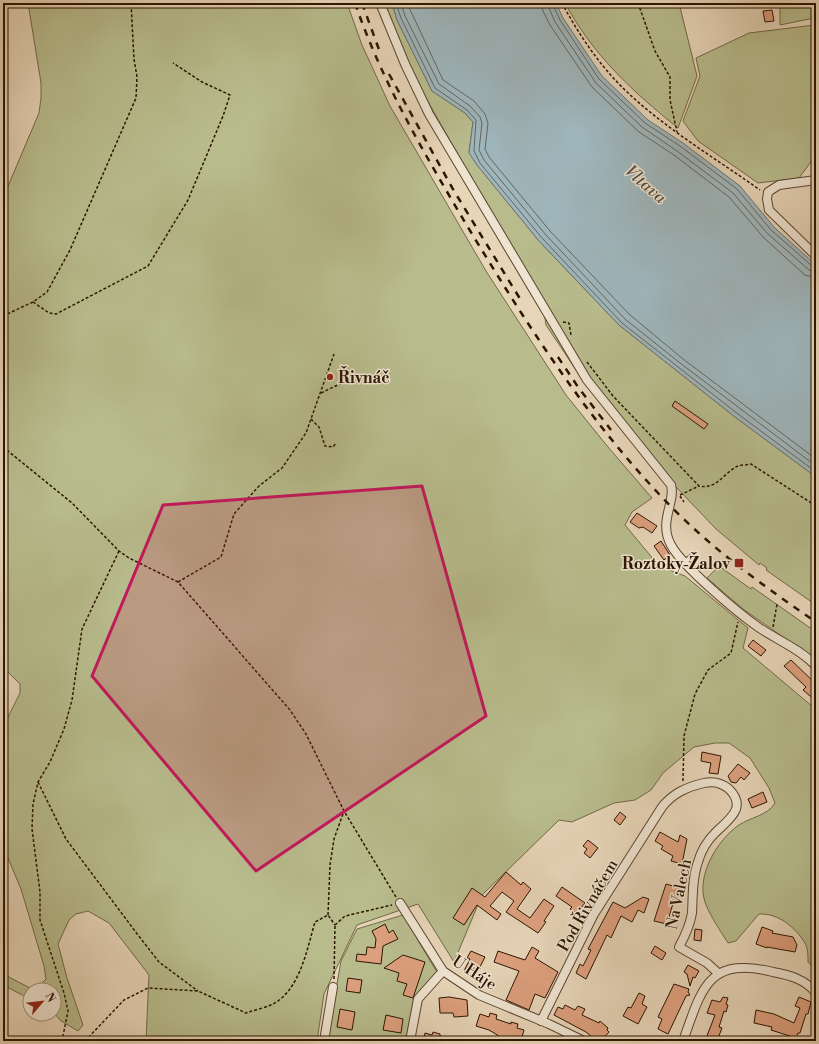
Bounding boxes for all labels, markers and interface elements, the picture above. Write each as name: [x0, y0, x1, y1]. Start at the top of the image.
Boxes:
water label: Vltava: [620, 161, 671, 209]
place label: Řivnáč: [338, 366, 390, 388]
marker: Řivnáč: [325, 372, 335, 382]
place label: Roztoky-Žalov: [622, 552, 731, 574]
marker: Roztoky-Žalov: [733, 557, 745, 569]
street label: Pod Řivnáčem: [552, 855, 622, 955]
street label: Na Valech: [662, 857, 696, 931]
street label: U Háje: [448, 951, 501, 995]
north arrow: [22, 982, 62, 1022]
text: N: [42, 991, 58, 1005]

